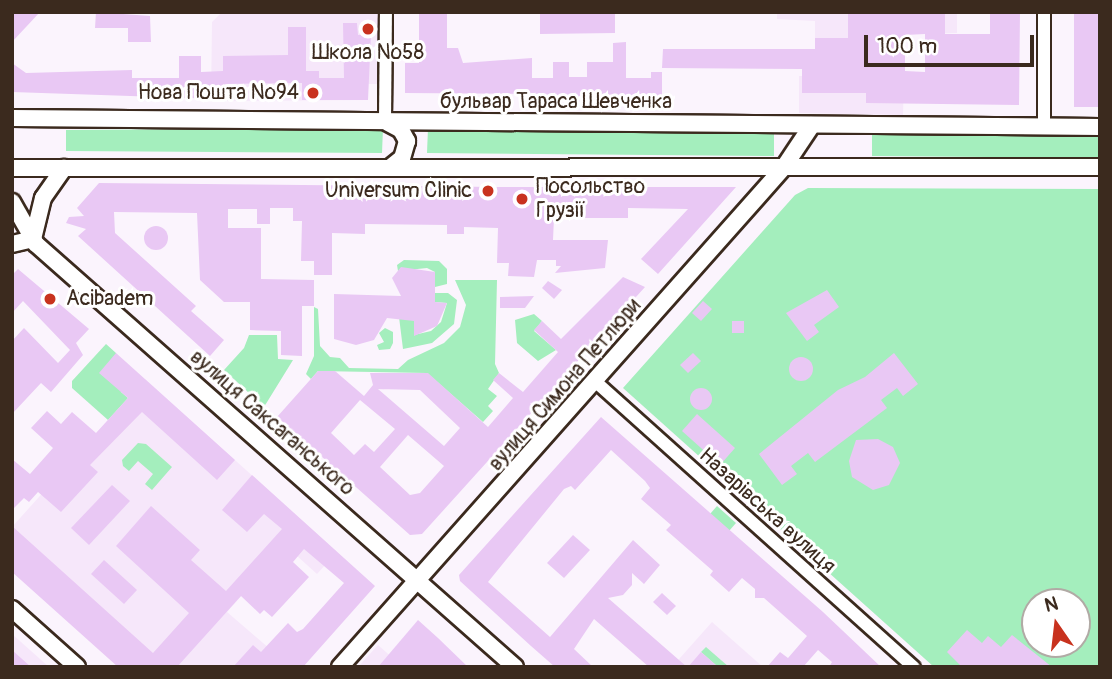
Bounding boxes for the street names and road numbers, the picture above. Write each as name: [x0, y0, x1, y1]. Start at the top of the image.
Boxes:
street label: бульвар Тараса Шевченка: [440, 89, 672, 115]
street label: вулиця Симона Петлюри: [483, 294, 647, 476]
street label: вулиця Саксаганського: [185, 345, 359, 501]
street label: Назарівська вулиця: [693, 443, 841, 579]

